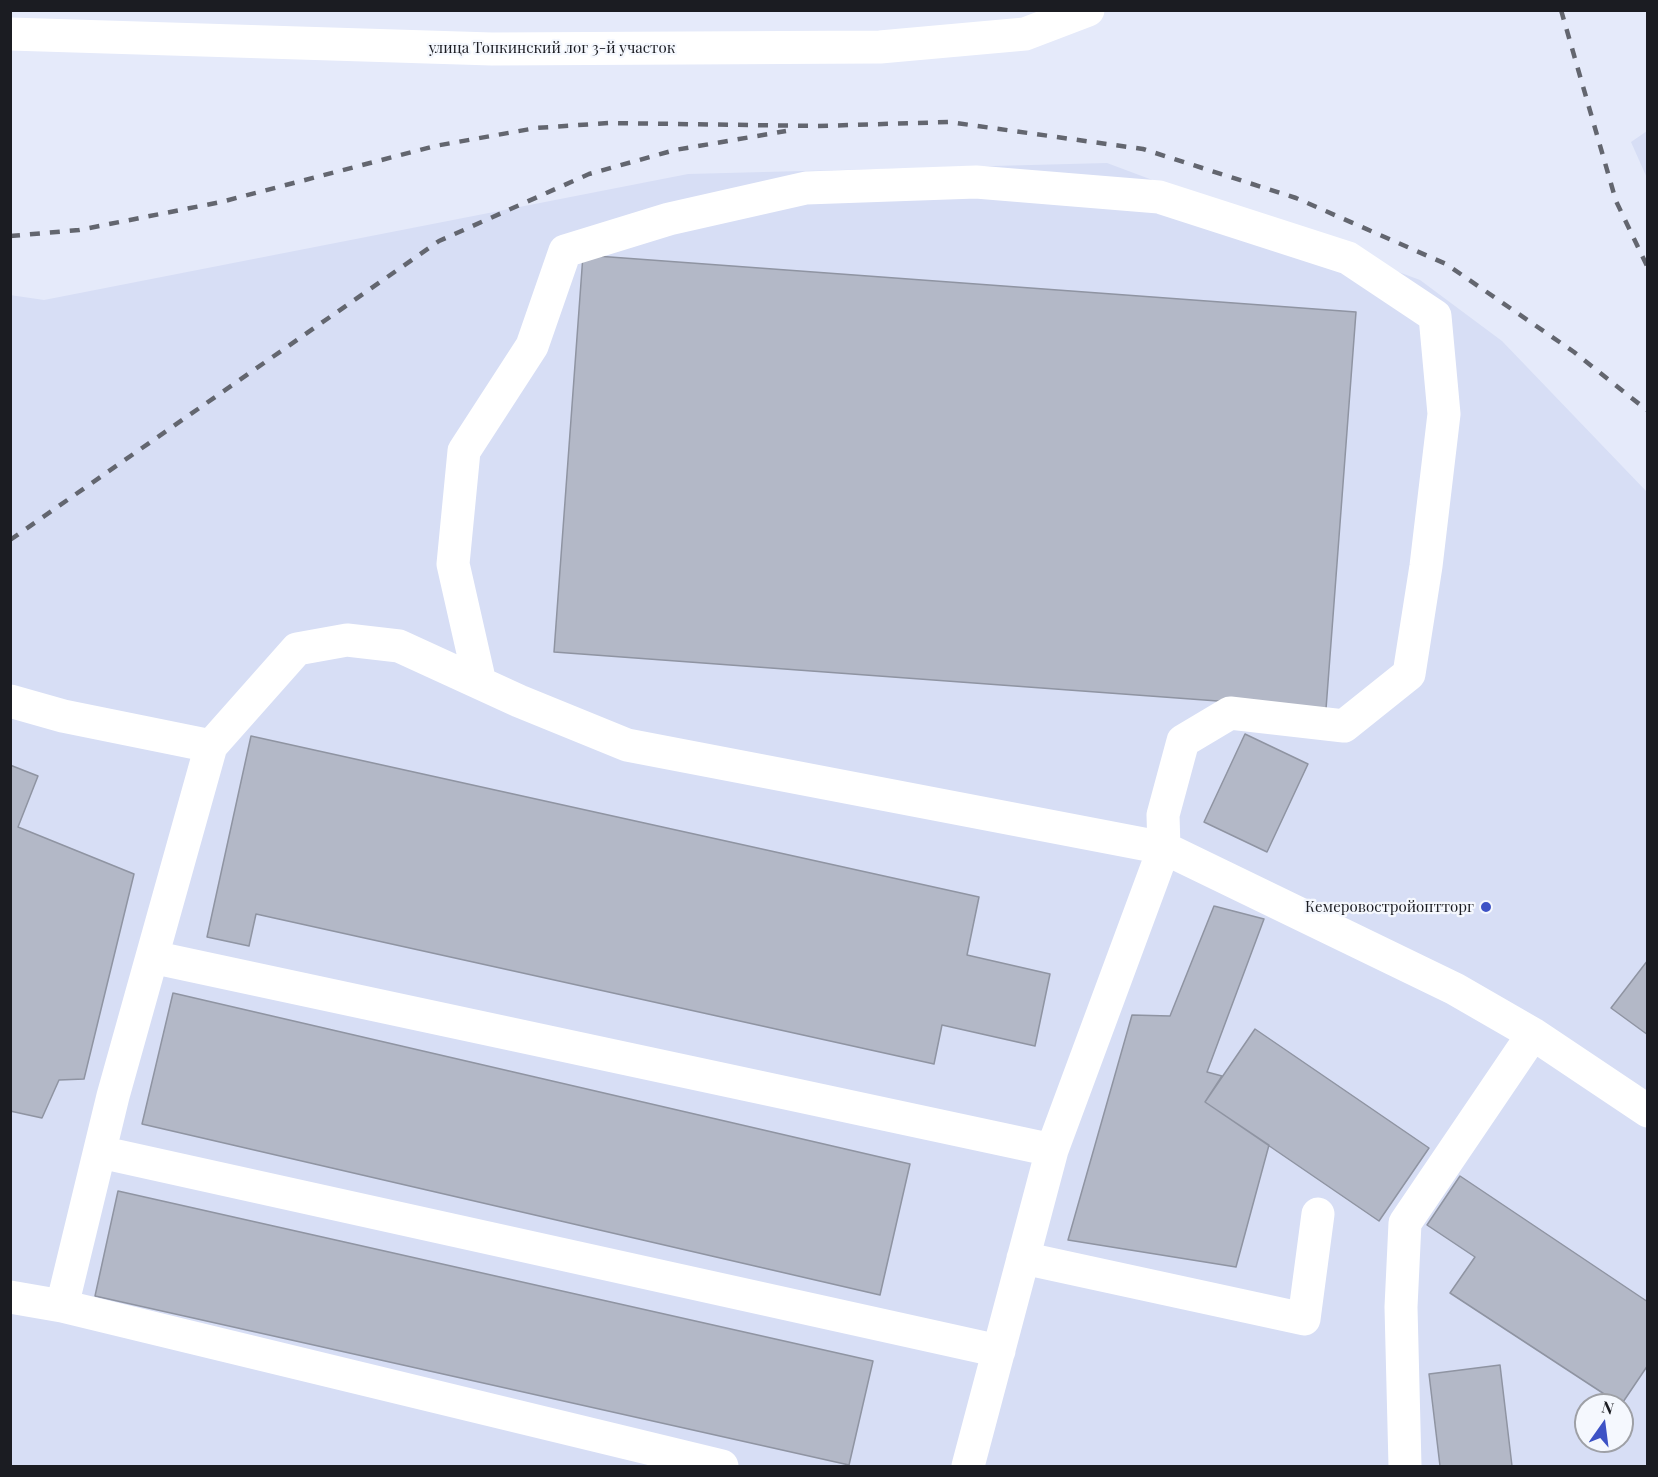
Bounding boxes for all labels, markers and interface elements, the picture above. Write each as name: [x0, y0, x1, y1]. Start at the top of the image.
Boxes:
street label: улица Топкинский лог 3-й участок: [429, 39, 675, 57]
place label: Кемеровостройоптторг: [1305, 898, 1474, 916]
marker: Кемеровостройоптторг: [1479, 900, 1493, 914]
north arrow: [1574, 1393, 1634, 1453]
text: N: [1600, 1395, 1616, 1419]

